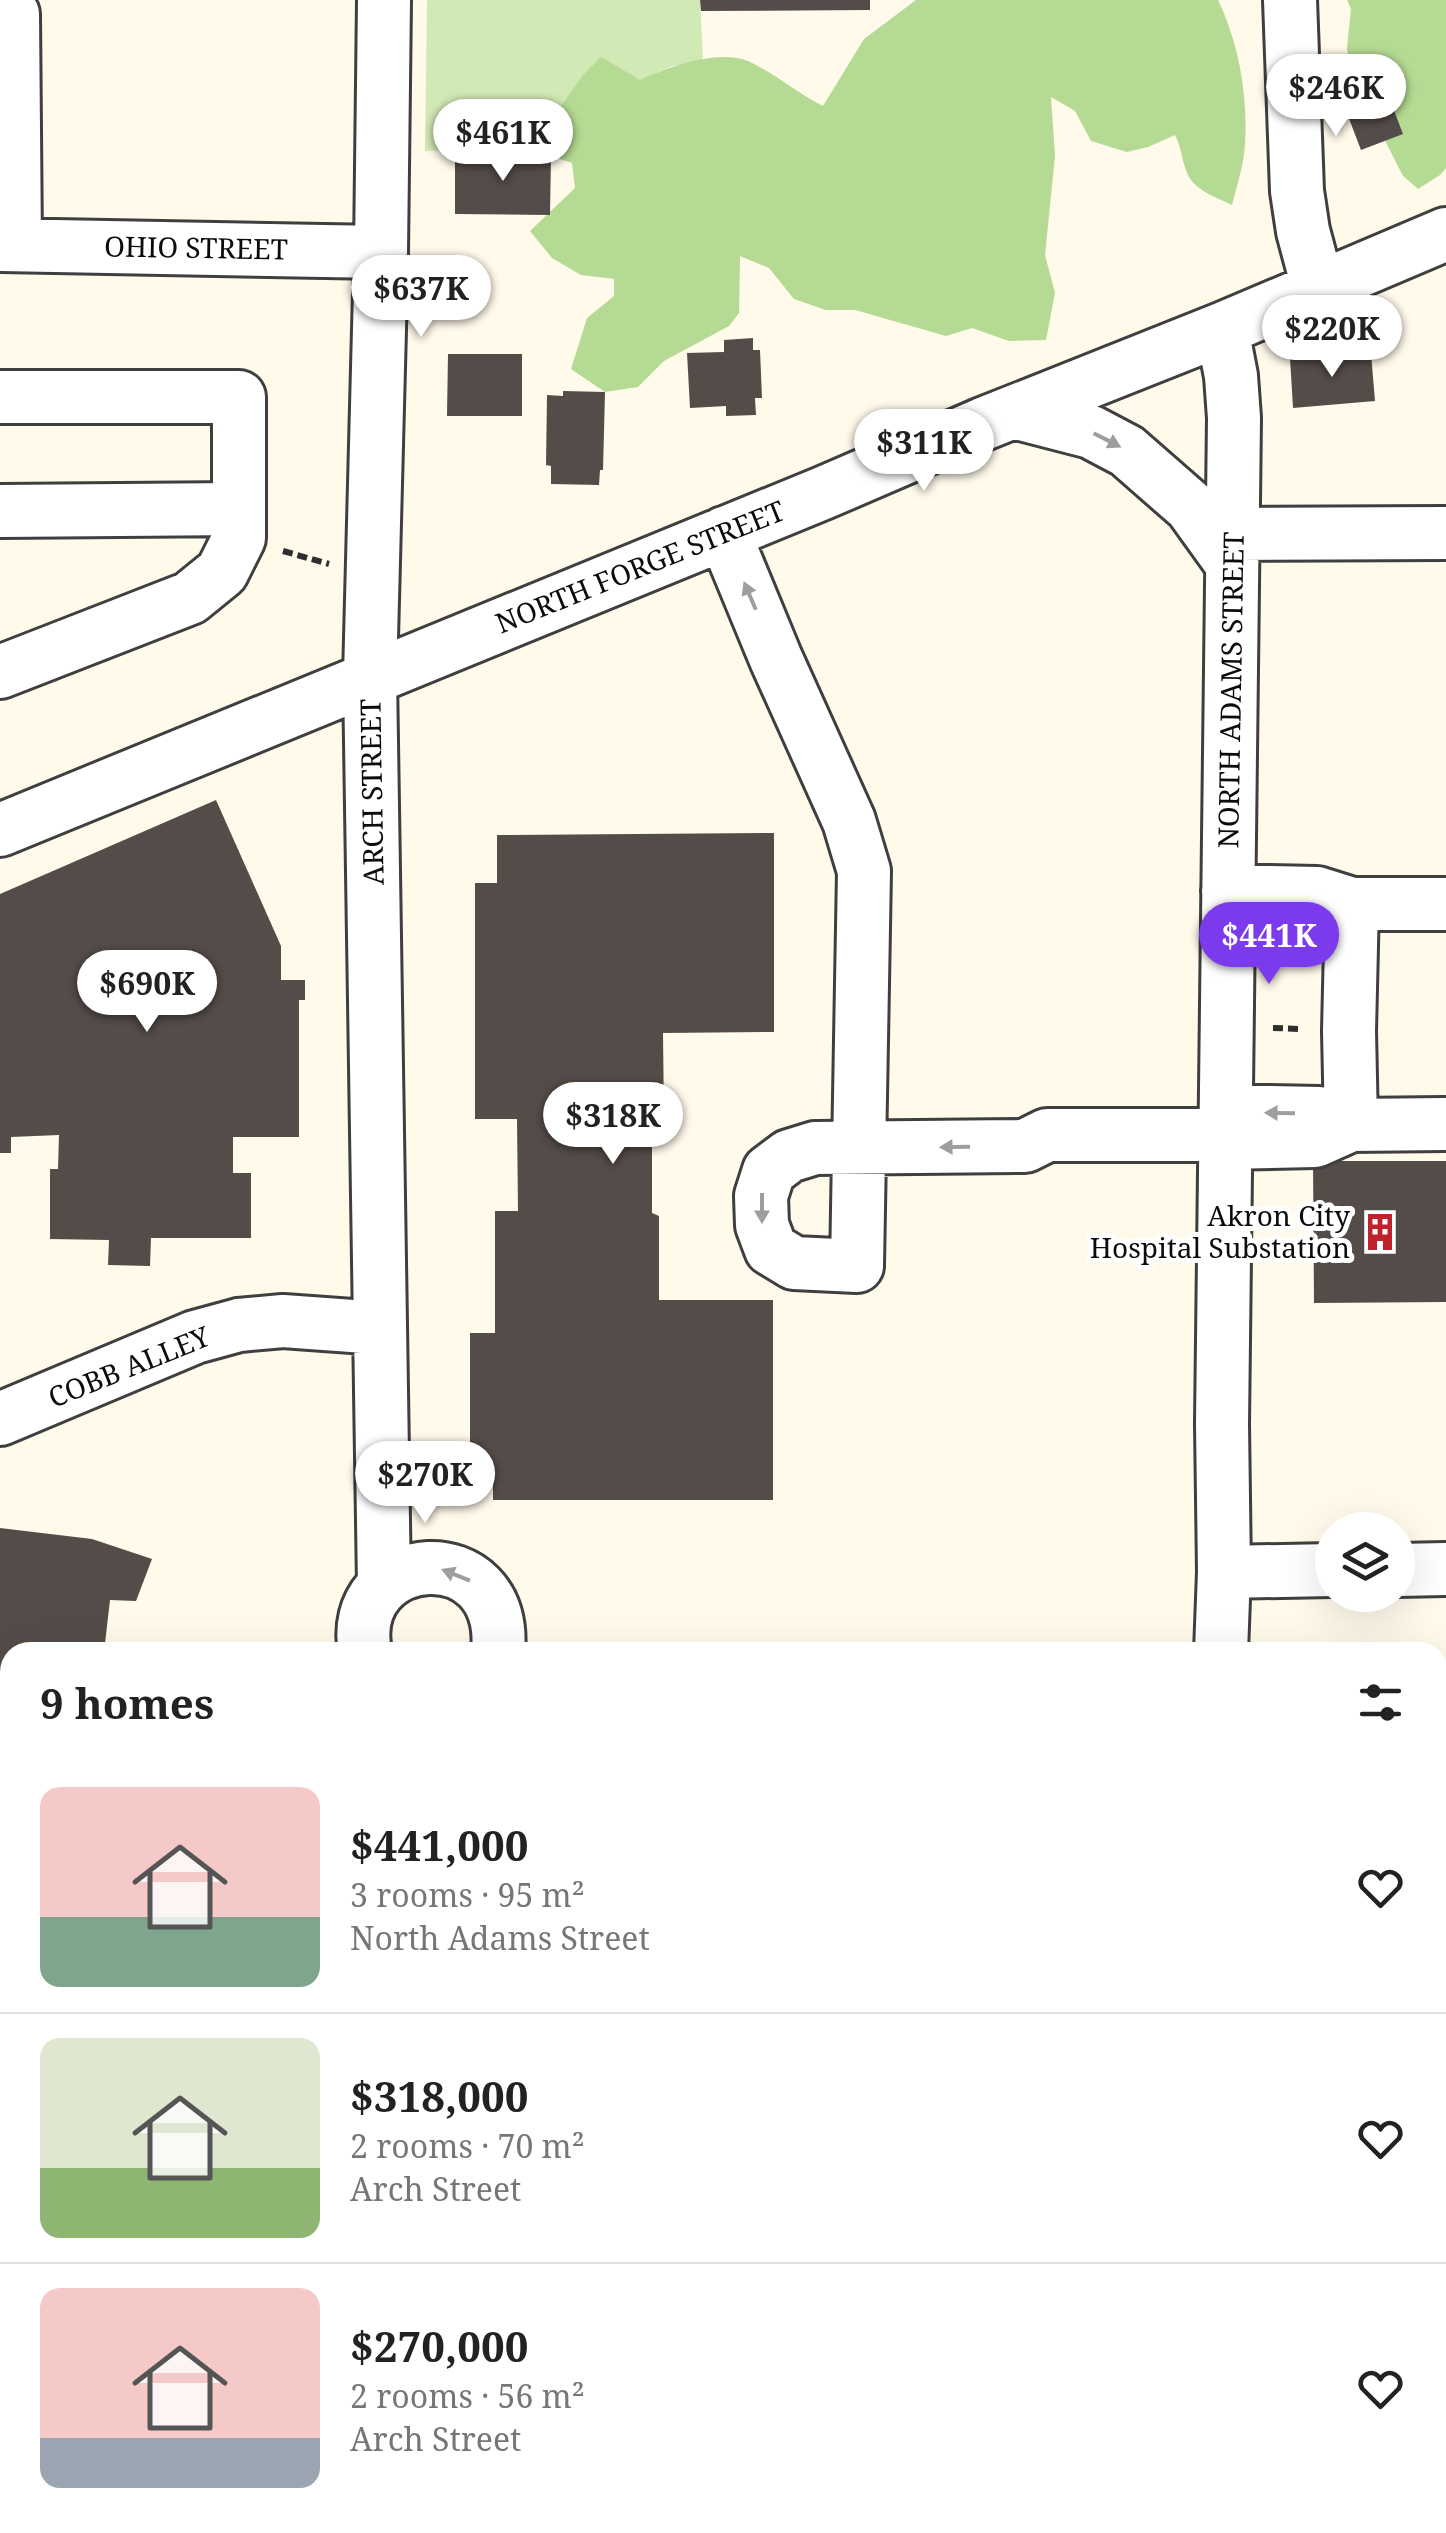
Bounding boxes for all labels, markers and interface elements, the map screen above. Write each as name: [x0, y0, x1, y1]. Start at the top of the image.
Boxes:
pin: $246K: [1266, 54, 1406, 139]
text: $246K: [1288, 65, 1384, 108]
pin: $461K: [433, 99, 573, 184]
text: $461K: [455, 110, 551, 153]
street label: OHIO STREET: [104, 226, 288, 268]
pin: $637K: [351, 255, 491, 340]
text: $637K: [373, 266, 469, 309]
pin: $220K: [1262, 295, 1402, 380]
text: $220K: [1284, 306, 1380, 349]
pin: $311K: [854, 409, 994, 494]
text: $311K: [876, 420, 972, 463]
one-way arrow: [1093, 431, 1122, 448]
street label: NORTH FORGE STREET: [489, 491, 790, 642]
street label: NORTH ADAMS STREET: [1208, 531, 1252, 849]
one-way arrow: [741, 581, 757, 611]
street label: ARCH STREET: [350, 698, 392, 886]
pin: $441K: [1199, 902, 1339, 987]
text: $441K: [1221, 913, 1317, 956]
pin: $690K: [77, 950, 217, 1035]
text: $690K: [99, 961, 195, 1004]
pin: $318K: [543, 1082, 683, 1167]
text: $318K: [565, 1093, 661, 1136]
one-way arrow: [1263, 1104, 1295, 1120]
one-way arrow: [939, 1139, 971, 1155]
one-way arrow: [754, 1192, 770, 1224]
place label: Akron City Hospital Substation: [1090, 1196, 1350, 1266]
building icon: Akron City Hospital Substation: [1359, 1211, 1401, 1253]
street label: COBB ALLEY: [42, 1316, 215, 1416]
pin: $270K: [355, 1441, 495, 1526]
text: $270K: [377, 1452, 473, 1495]
map controls: [1315, 1512, 1415, 1612]
button: layers: [1315, 1512, 1415, 1612]
one-way arrow: [441, 1566, 471, 1582]
text: 9 homes: [40, 1674, 214, 1731]
icon: filters: [1353, 1675, 1408, 1730]
text: $441,000: [350, 1816, 528, 1873]
icon: home: [120, 1827, 240, 1947]
icon: heart: [1353, 1860, 1408, 1915]
text: 3 rooms · 95 m²: [350, 1873, 585, 1916]
text: North Adams Street: [350, 1916, 650, 1959]
text: $318,000: [350, 2067, 528, 2124]
icon: home: [120, 2078, 240, 2198]
icon: heart: [1353, 2111, 1408, 2166]
text: 2 rooms · 70 m²: [350, 2124, 585, 2167]
text: Arch Street: [350, 2167, 521, 2210]
text: $270,000: [350, 2317, 528, 2374]
icon: home: [120, 2328, 240, 2448]
icon: heart: [1353, 2361, 1408, 2416]
text: 2 rooms · 56 m²: [350, 2374, 585, 2417]
text: Arch Street: [350, 2417, 521, 2460]

